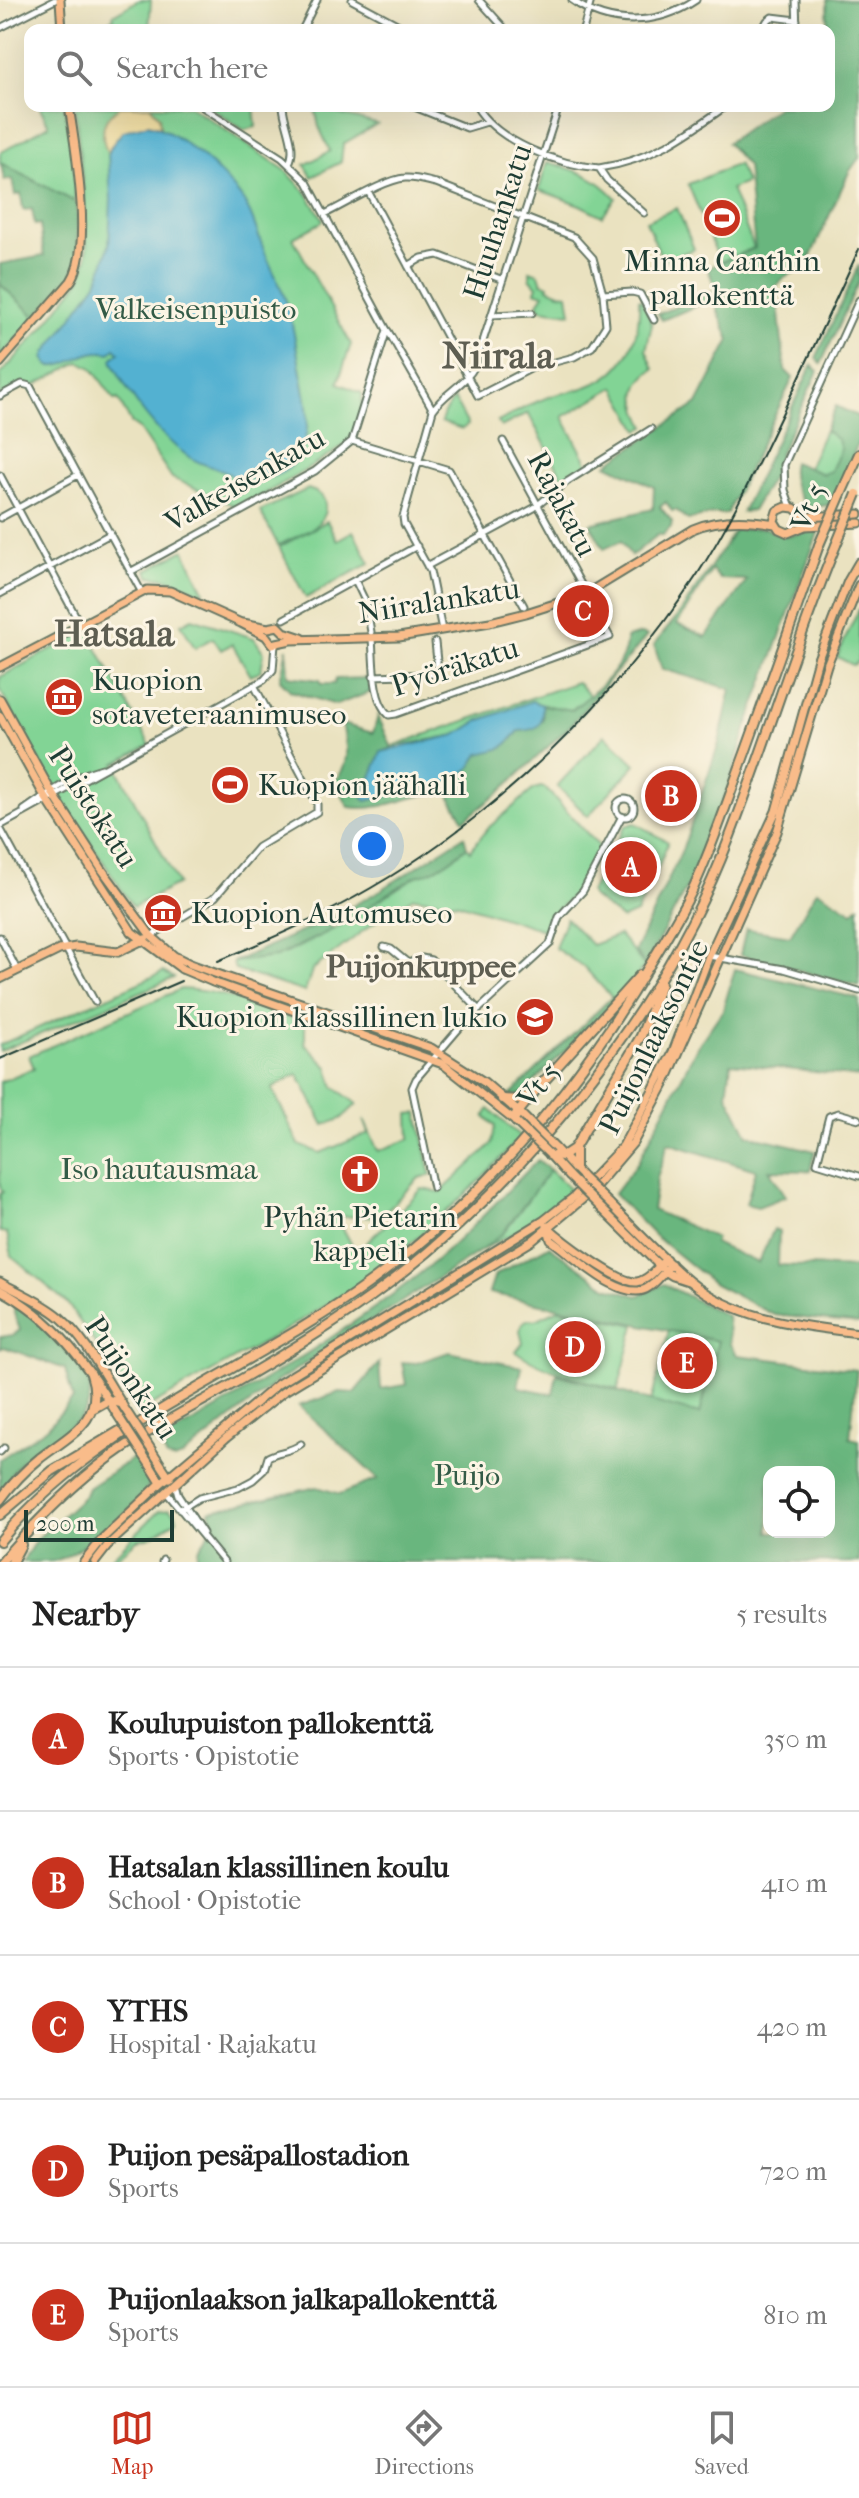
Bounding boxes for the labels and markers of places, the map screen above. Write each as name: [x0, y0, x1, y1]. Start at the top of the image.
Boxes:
sports icon: Minna Canthin pallokenttä: [701, 197, 743, 239]
place label: Minna Canthin pallokenttä: [624, 244, 821, 313]
pin: C: [557, 581, 609, 641]
place label: Kuopion sotaveteraanimuseo: [92, 663, 347, 732]
museum icon: Kuopion sotaveteraanimuseo: [43, 676, 85, 718]
sports icon: Kuopion jäähalli: [209, 764, 251, 806]
pin: B: [645, 766, 697, 826]
place label: Kuopion jäähalli: [258, 768, 467, 803]
pin: A: [605, 837, 657, 897]
museum icon: Kuopion Automuseo: [142, 892, 184, 934]
place label: Kuopion Automuseo: [191, 896, 452, 931]
school or university icon: Kuopion klassillinen lukio: [514, 996, 556, 1038]
place label: Kuopion klassillinen lukio: [176, 1000, 507, 1035]
church icon: Pyhän Pietarin kappeli: [339, 1153, 381, 1195]
place label: Pyhän Pietarin kappeli: [263, 1200, 457, 1269]
pin: D: [549, 1317, 601, 1377]
pin: E: [661, 1333, 713, 1393]

